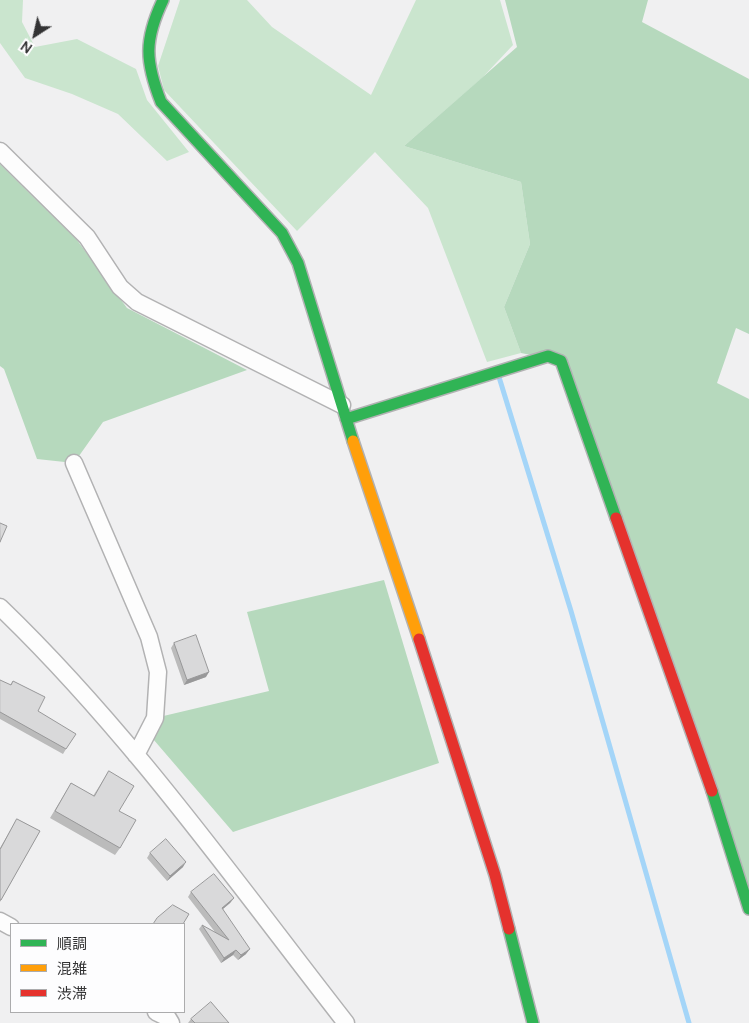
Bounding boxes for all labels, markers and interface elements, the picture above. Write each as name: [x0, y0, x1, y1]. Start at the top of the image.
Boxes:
north arrow: [10, 10, 60, 60]
text: N: [17, 37, 36, 58]
legend: [10, 923, 185, 1013]
text: 順調: [57, 933, 87, 954]
text: 混雑: [57, 958, 87, 979]
text: 渋滞: [57, 983, 87, 1004]

